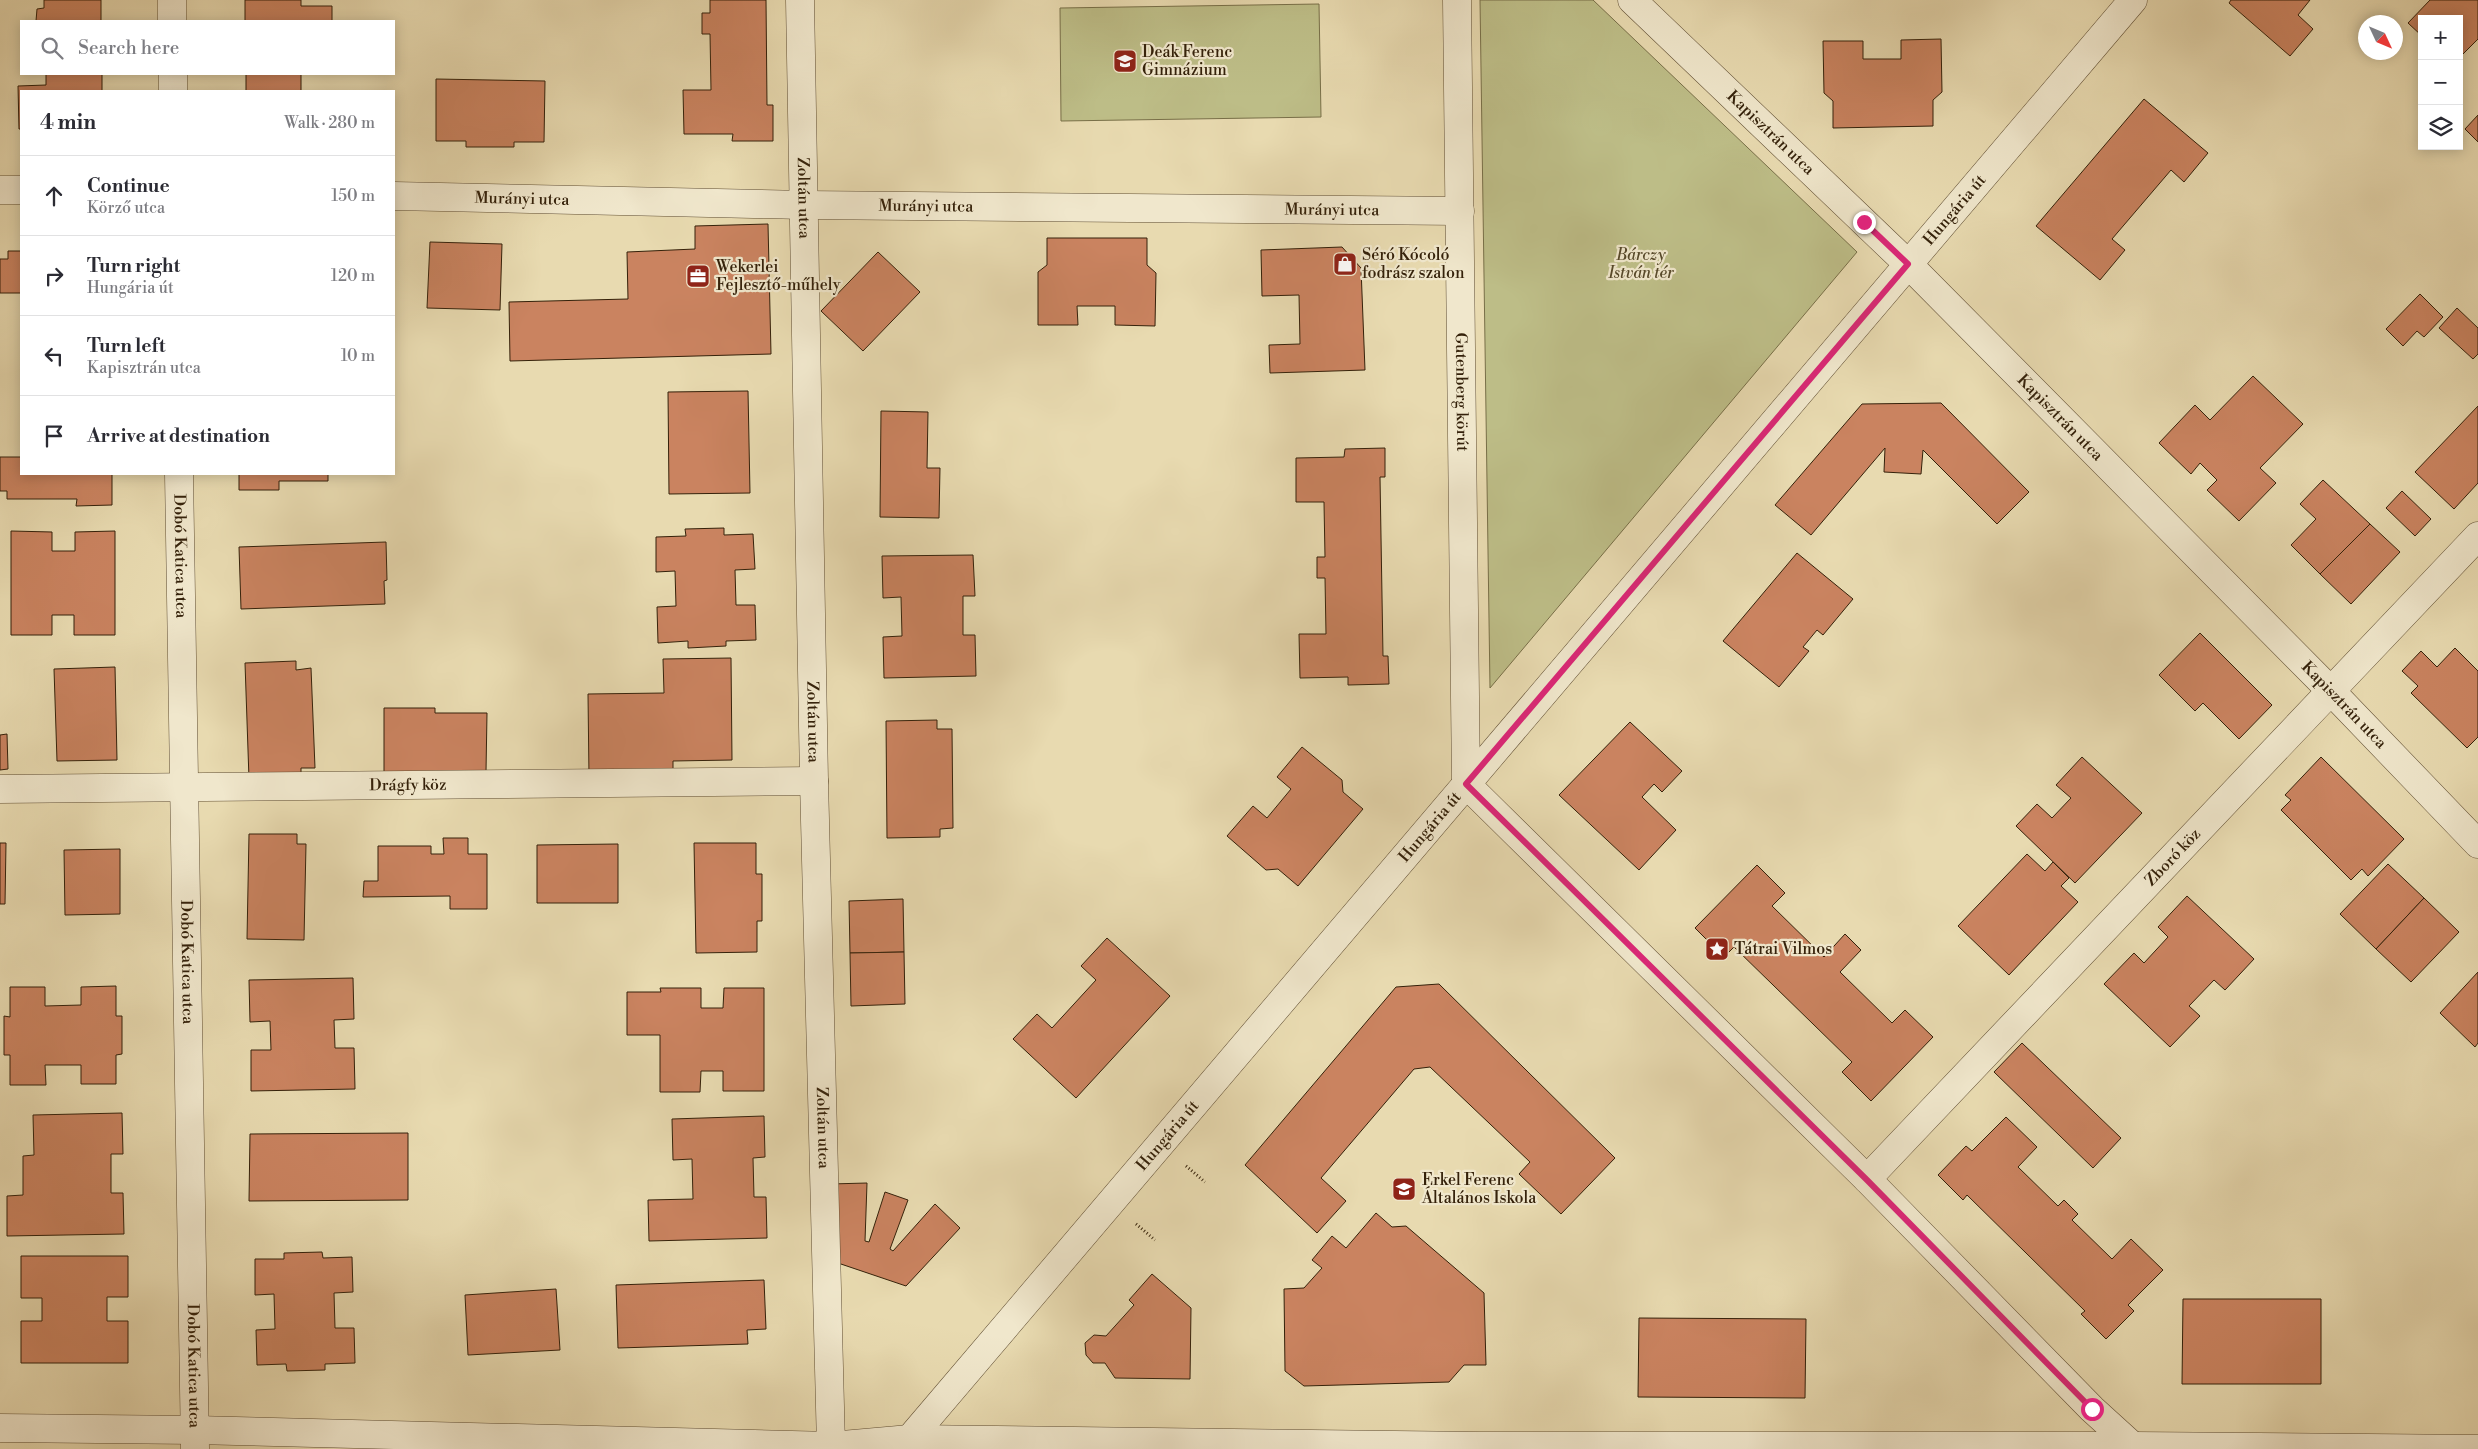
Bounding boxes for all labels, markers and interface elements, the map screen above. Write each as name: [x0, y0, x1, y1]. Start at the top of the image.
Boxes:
north arrow: [2358, 15, 2403, 60]
map controls: [2418, 15, 2463, 150]
button: +: [2418, 15, 2463, 60]
search box: [20, 20, 395, 75]
icon: search: [38, 34, 66, 62]
text: Search here: [78, 36, 179, 60]
place label: Deák Ferenc Gimnázium: [1142, 42, 1232, 80]
school or university icon: Deák Ferenc Gimnázium: [1112, 48, 1138, 74]
button: −: [2418, 60, 2463, 105]
street label: Kapisztrán utca: [1723, 86, 1819, 180]
button: layers: [2418, 105, 2463, 150]
text: 4 min: [40, 110, 96, 136]
text: Walk · 280 m: [284, 113, 375, 133]
street label: Zoltán utca: [793, 157, 814, 240]
street label: Hungária út: [1919, 170, 1990, 249]
text: Continue: [87, 174, 170, 198]
icon: ahead: [40, 182, 68, 210]
text: 150 m: [331, 186, 375, 206]
street label: Murányi utca: [474, 188, 570, 210]
street label: Murányi utca: [878, 196, 974, 217]
text: Körző utca: [87, 198, 165, 218]
street label: Murányi utca: [1284, 199, 1380, 220]
route end: [1853, 211, 1876, 234]
place label: Séró Kócoló fodrász szalon: [1362, 245, 1465, 283]
park label: Bárczy István tér: [1607, 245, 1675, 283]
shop icon: Séró Kócoló fodrász szalon: [1332, 251, 1358, 277]
text: Turn right: [87, 254, 180, 278]
place label: Wekerlei Fejlesztő-műhely: [715, 257, 841, 295]
icon: right: [40, 262, 68, 290]
office icon: Wekerlei Fejlesztő-műhely: [685, 263, 711, 289]
text: 120 m: [331, 266, 375, 286]
text: Hungária út: [87, 278, 174, 298]
street label: Gutenberg körút: [1451, 332, 1472, 452]
text: Turn left: [87, 334, 166, 358]
icon: left: [40, 342, 68, 370]
text: 10 m: [341, 346, 375, 366]
text: Kapisztrán utca: [87, 358, 201, 378]
street label: Kapisztrán utca: [2013, 370, 2108, 466]
icon: arrive: [40, 422, 68, 450]
text: Arrive at destination: [87, 424, 270, 448]
street label: Dobó Katica utca: [169, 494, 191, 619]
street label: Kapisztrán utca: [2297, 657, 2391, 753]
street label: Zoltán utca: [802, 681, 824, 764]
street label: Drágfy köz: [369, 775, 447, 795]
street label: Hungária út: [1394, 787, 1466, 867]
street label: Zboró köz: [2141, 824, 2205, 890]
street label: Dobó Katica utca: [176, 900, 198, 1025]
place icon: Tátrai Vilmos: [1704, 936, 1730, 962]
place label: Tátrai Vilmos: [1734, 939, 1832, 959]
street label: Zoltán utca: [812, 1087, 834, 1170]
street label: Hungária út: [1132, 1096, 1203, 1175]
place label: Erkel Ferenc Általános Iskola: [1421, 1170, 1537, 1208]
school or university icon: Erkel Ferenc Általános Iskola: [1391, 1176, 1417, 1202]
street label: Dobó Katica utca: [183, 1303, 205, 1429]
route start: [2081, 1398, 2104, 1421]

